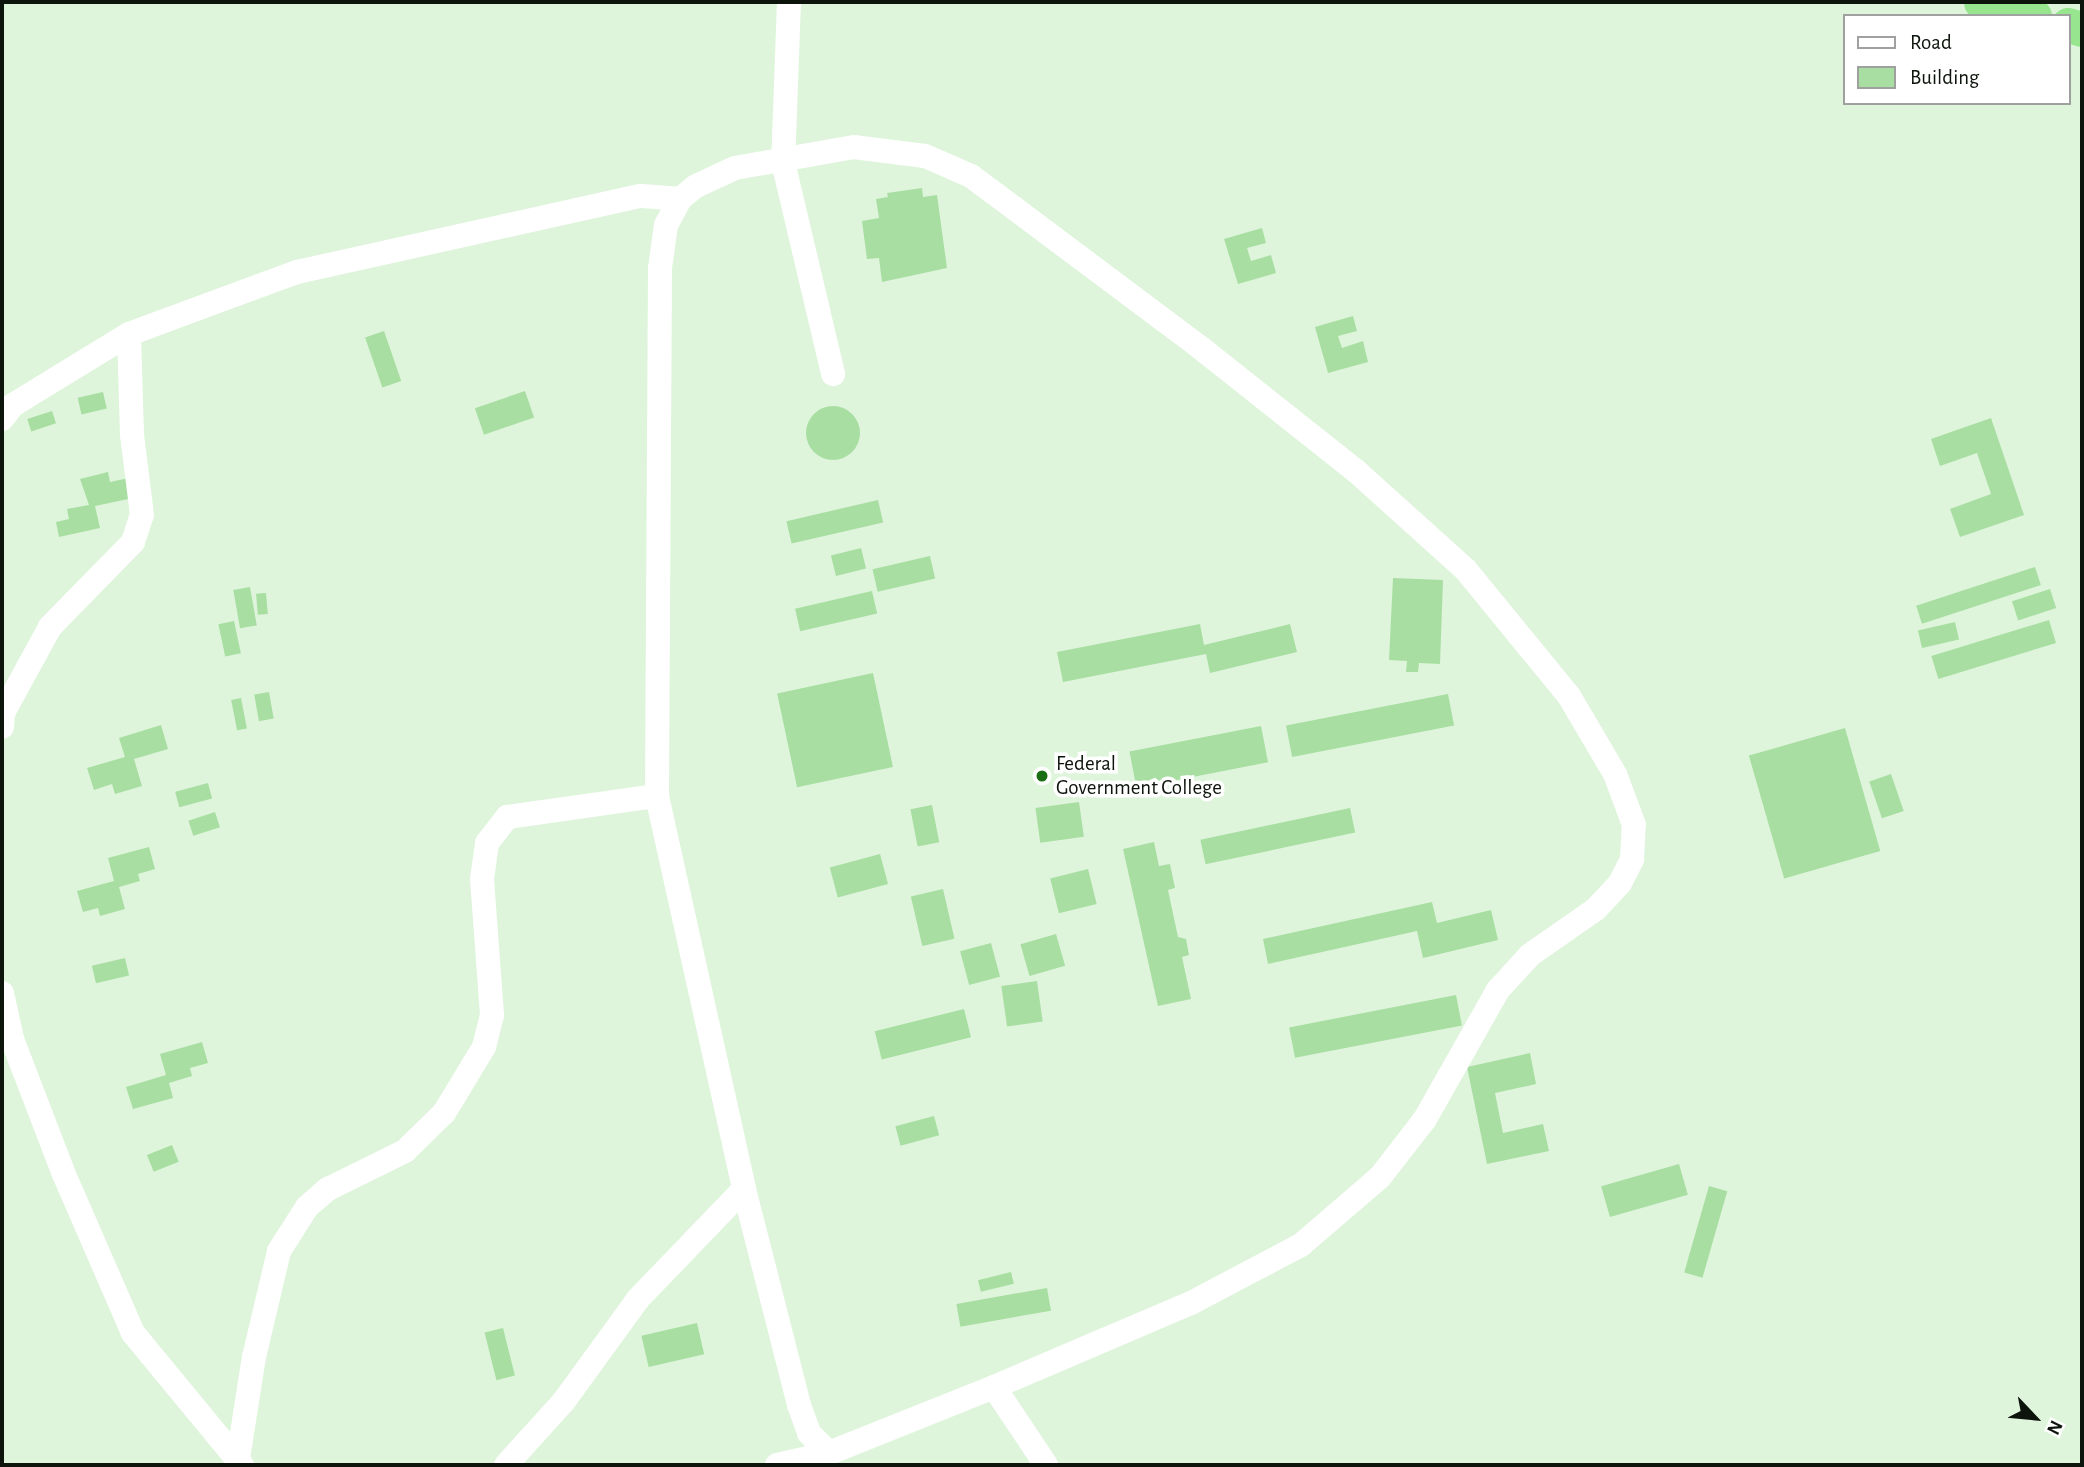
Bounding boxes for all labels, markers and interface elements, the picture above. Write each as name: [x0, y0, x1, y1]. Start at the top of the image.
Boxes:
legend: [1842, 14, 2070, 105]
text: Road: [1910, 32, 1952, 53]
text: Building: [1910, 67, 1979, 88]
place label: Federal Government College: [1056, 751, 1222, 801]
marker: Federal Government College: [1034, 768, 1050, 784]
north arrow: [2000, 1383, 2070, 1453]
text: N: [2043, 1417, 2066, 1438]

